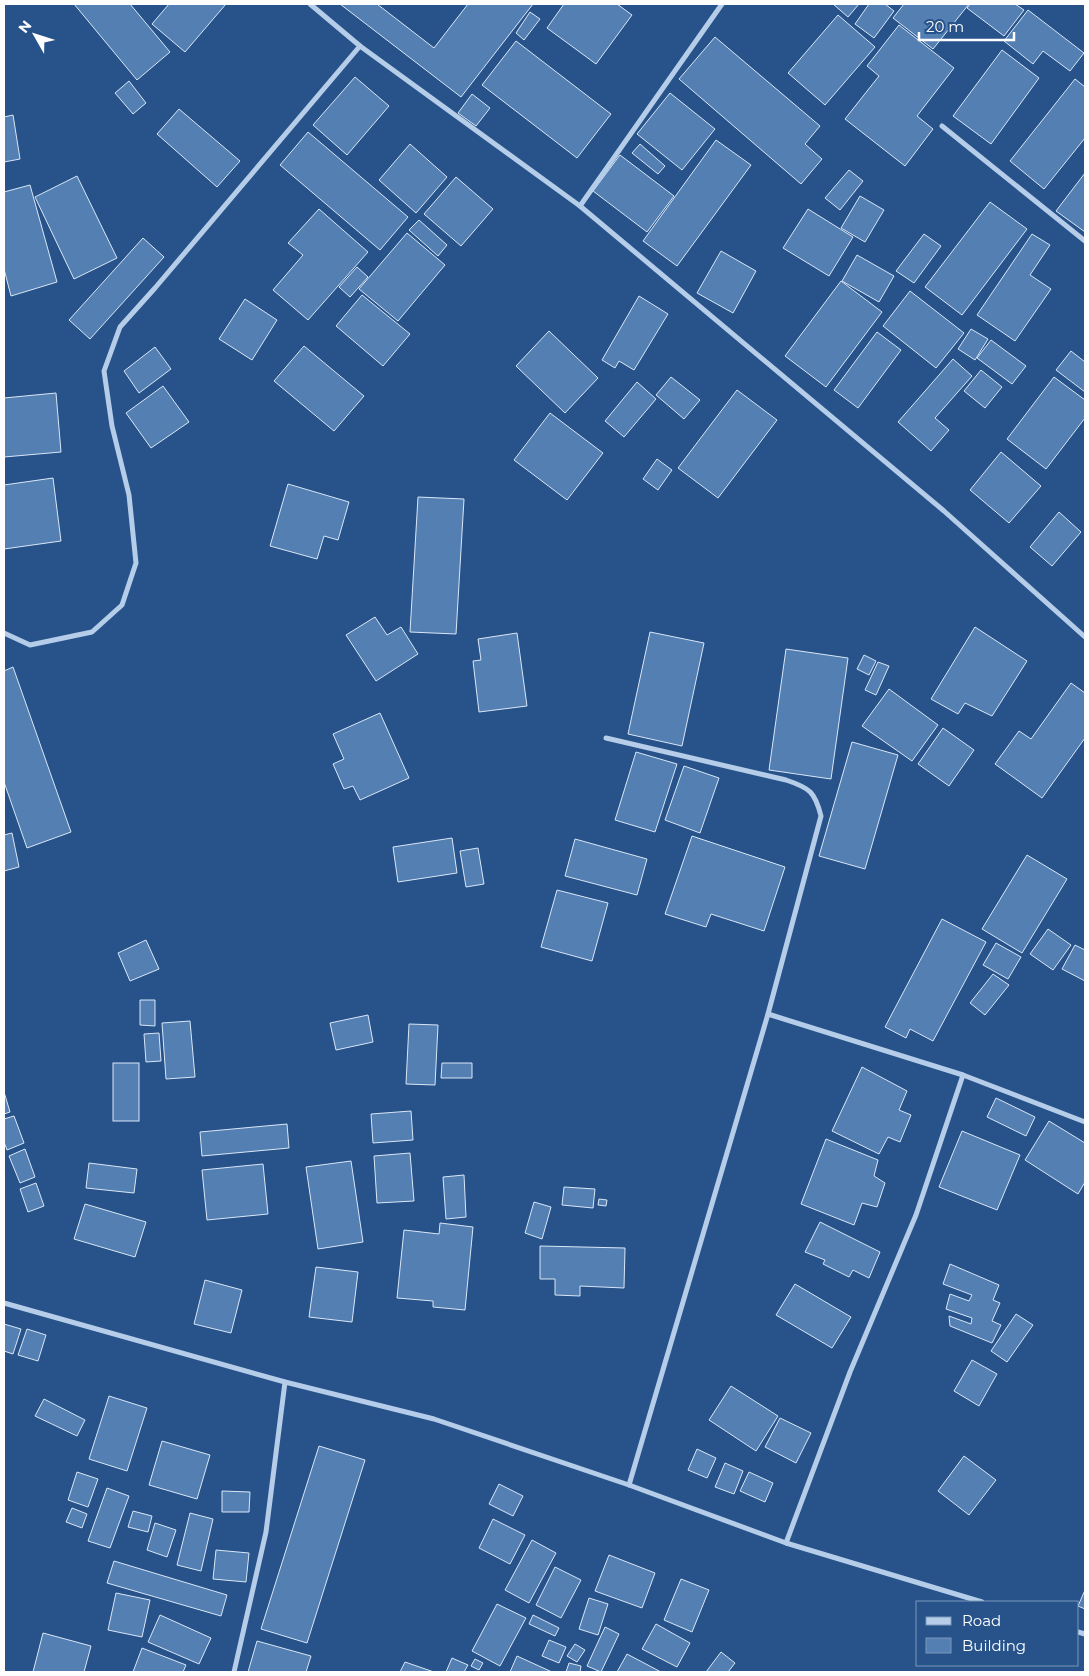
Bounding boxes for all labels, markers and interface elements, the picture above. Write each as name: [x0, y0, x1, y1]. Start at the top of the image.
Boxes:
north arrow: [10, 10, 60, 60]
scale bar: [919, 10, 1014, 42]
text: N: [14, 17, 35, 37]
text: 20 m: [926, 17, 964, 36]
legend: [916, 1601, 1079, 1666]
text: Road: [962, 1611, 1001, 1630]
text: Building: [962, 1636, 1026, 1655]

